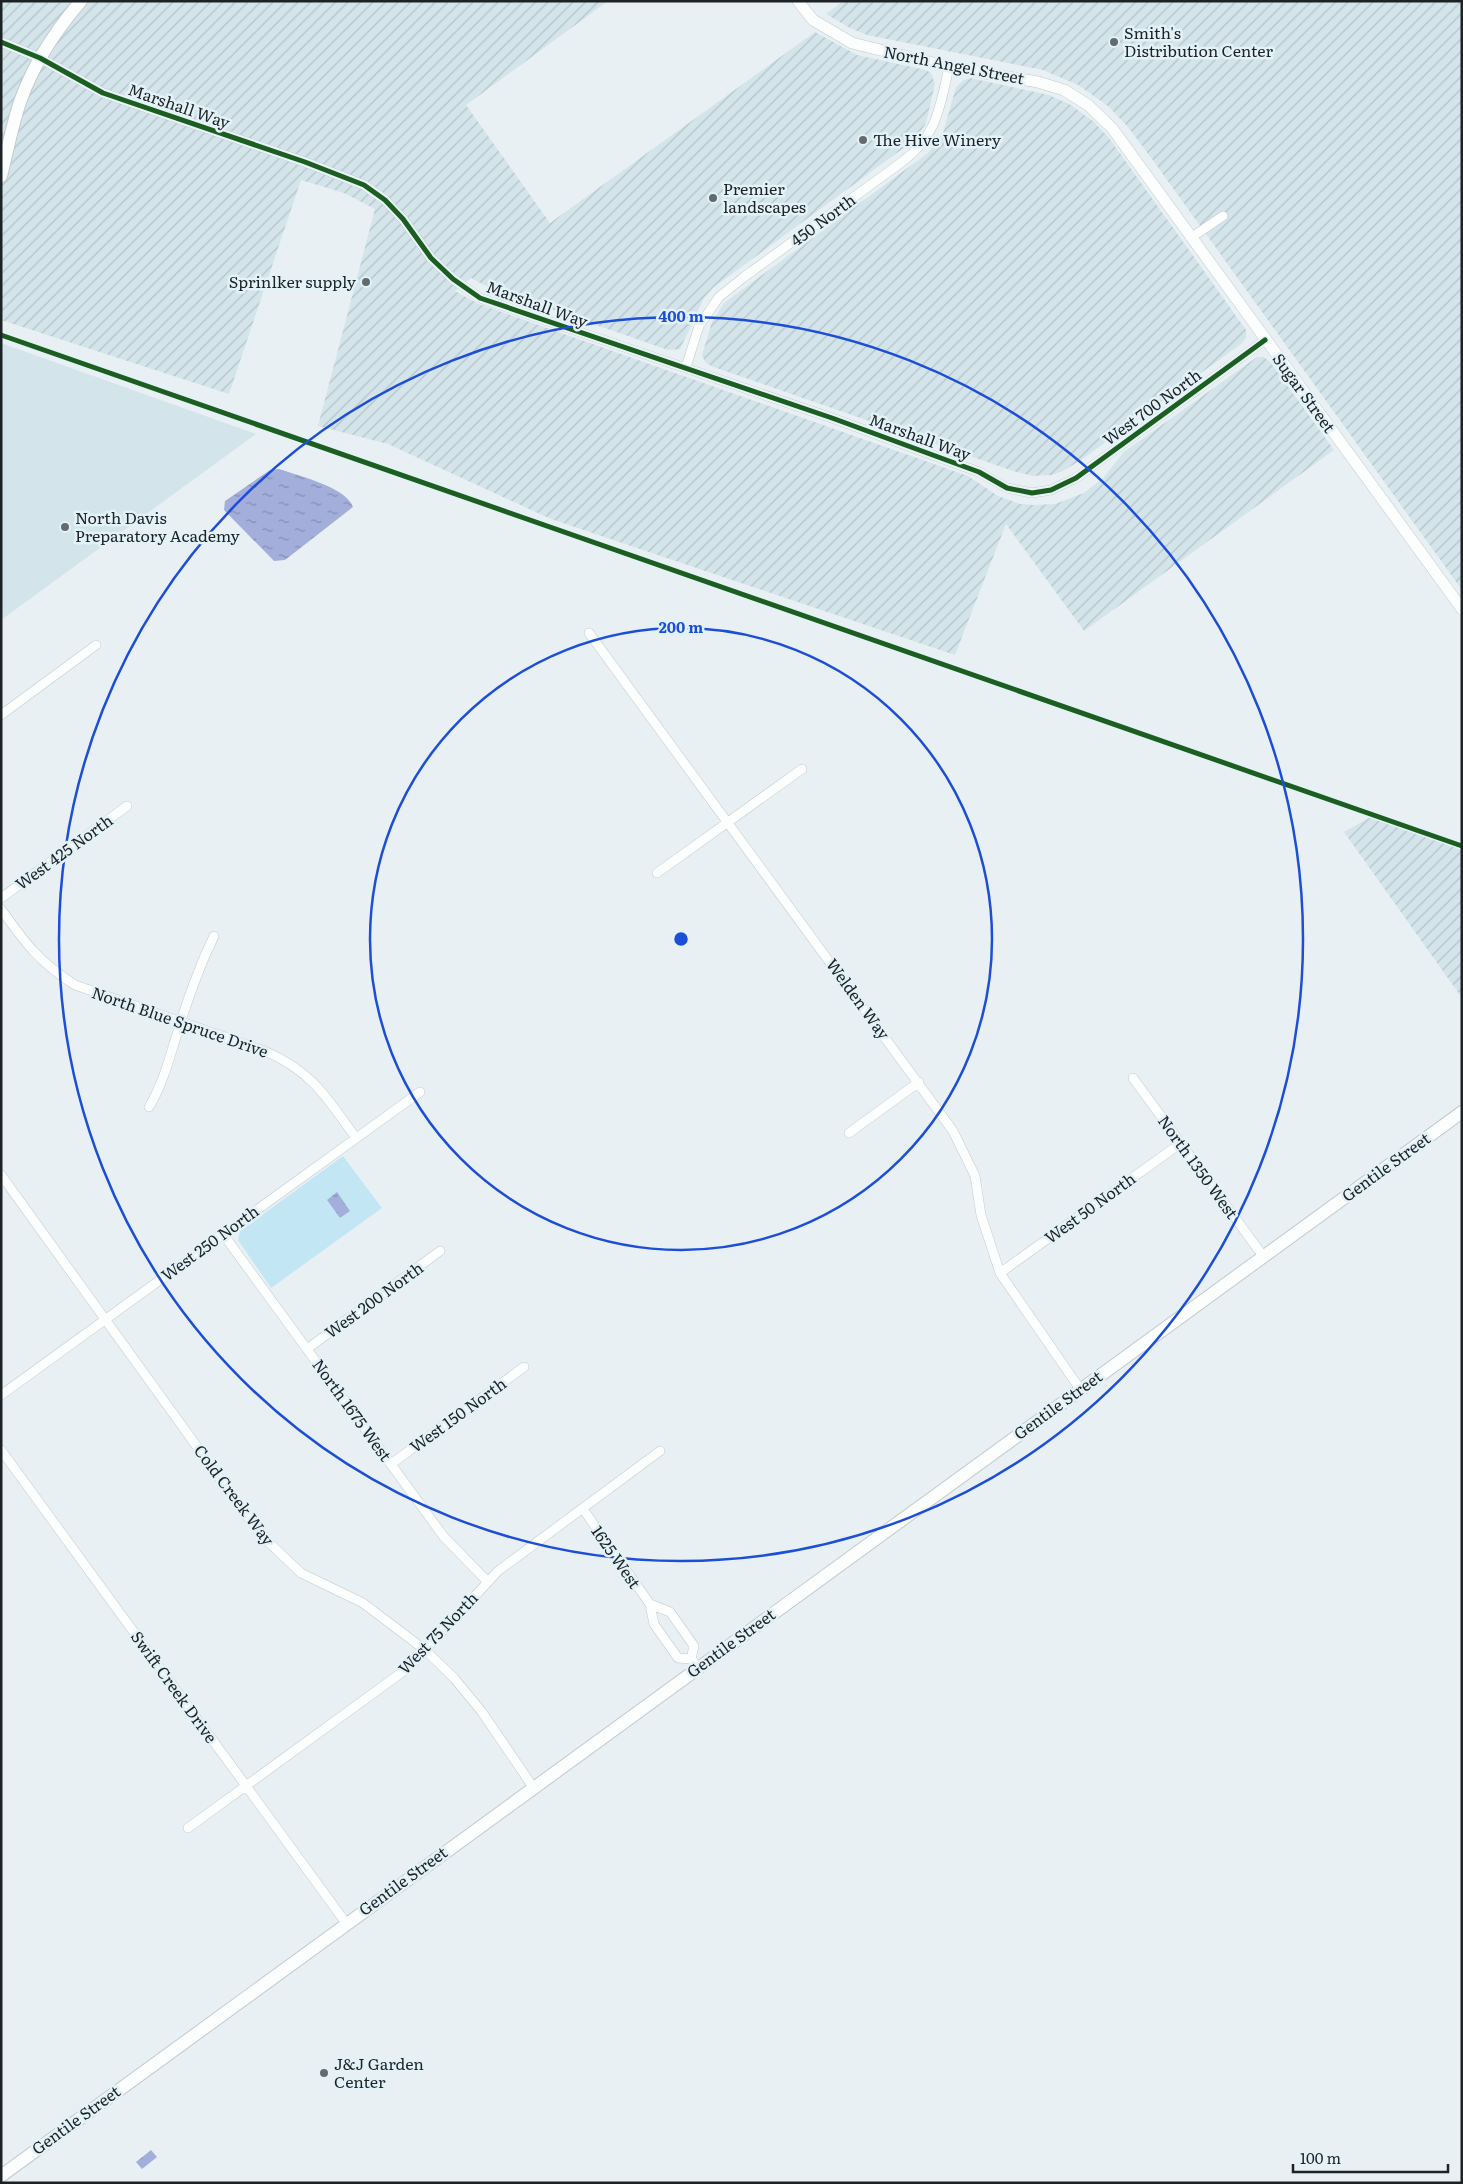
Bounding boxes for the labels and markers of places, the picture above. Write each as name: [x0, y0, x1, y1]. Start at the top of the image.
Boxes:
place label: Smith's Distribution Center: [1124, 20, 1273, 62]
marker: Smith's Distribution Center: [1108, 36, 1120, 48]
place label: The Hive Winery: [873, 127, 1002, 151]
marker: The Hive Winery: [857, 134, 869, 146]
place label: Premier landscapes: [723, 176, 806, 218]
marker: Premier landscapes: [707, 192, 719, 204]
place label: Sprinlker supply: [229, 269, 357, 293]
marker: Sprinlker supply: [360, 276, 372, 288]
place label: North Davis Preparatory Academy: [75, 505, 240, 547]
marker: North Davis Preparatory Academy: [59, 521, 71, 533]
centre of rings: [672, 930, 690, 948]
place label: J&J Garden Center: [334, 2051, 424, 2093]
marker: J&J Garden Center: [318, 2067, 330, 2079]

